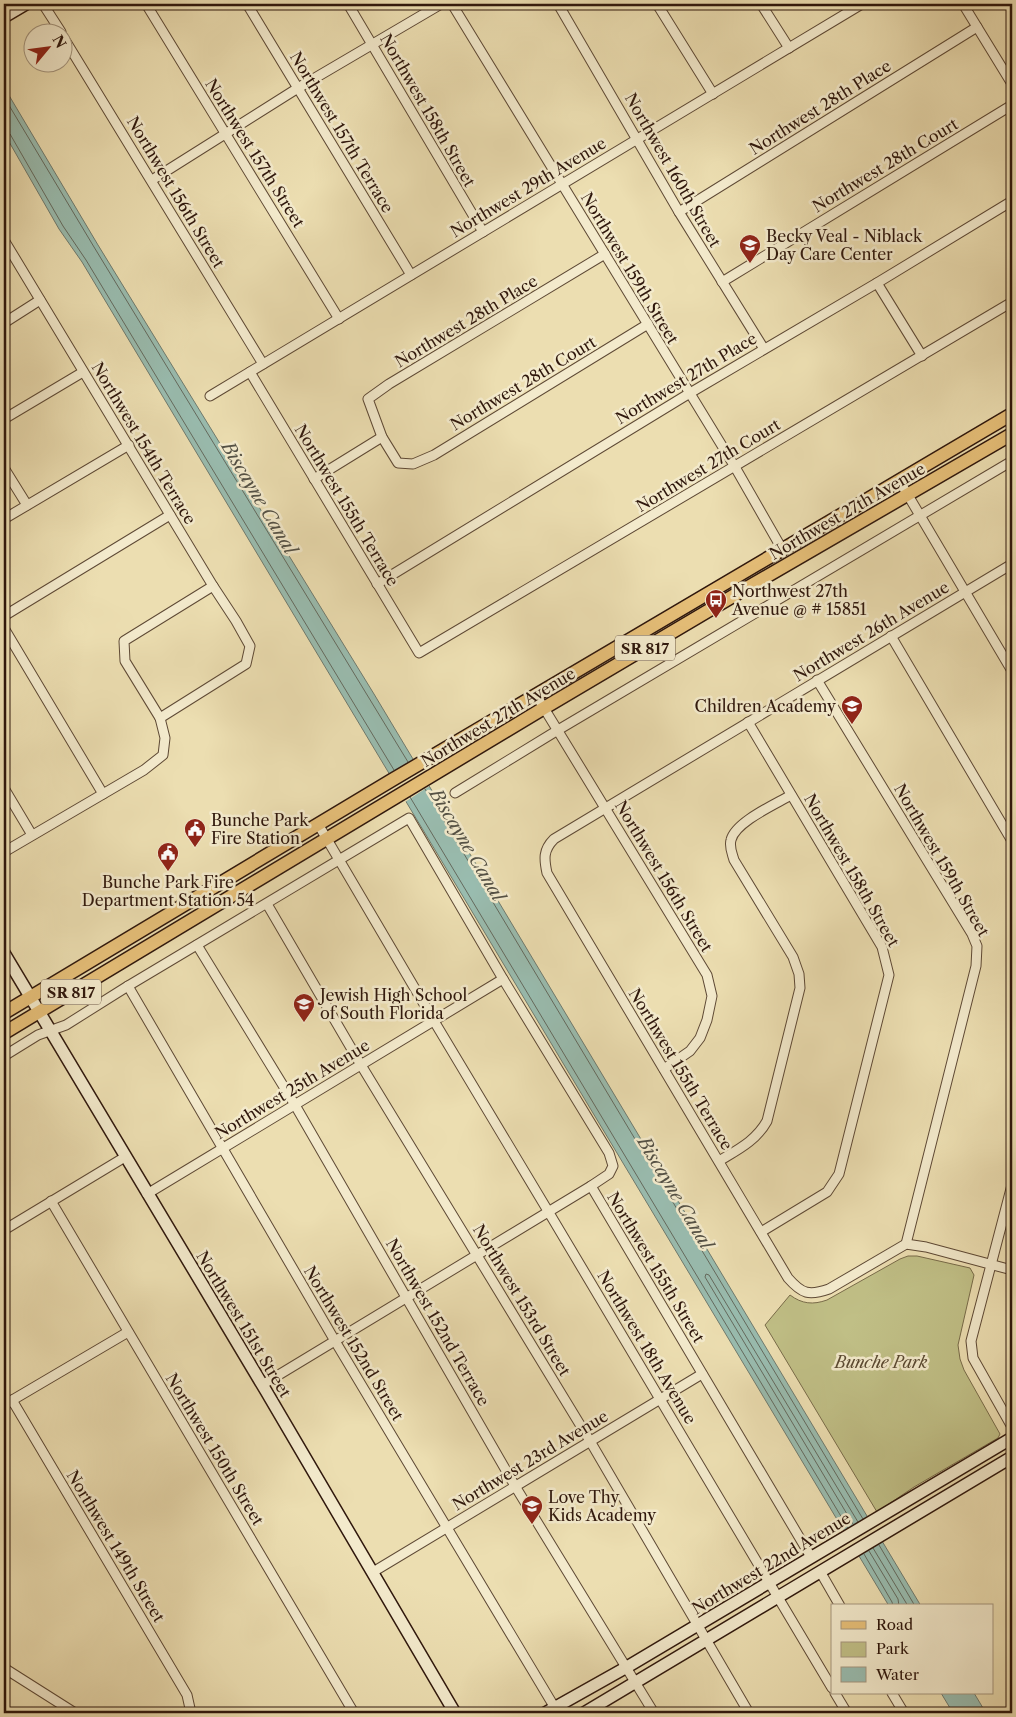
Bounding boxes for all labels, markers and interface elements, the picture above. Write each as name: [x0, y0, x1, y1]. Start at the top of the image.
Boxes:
north arrow: [22, 22, 72, 72]
street label: Northwest 158th Street: [376, 30, 480, 190]
text: N: [49, 32, 70, 51]
street label: Northwest 157th Terrace: [286, 48, 398, 216]
street label: Northwest 28th Place: [746, 55, 894, 159]
street label: Northwest 157th Street: [201, 75, 309, 231]
street label: Northwest 160th Street: [621, 89, 726, 251]
street label: Northwest 156th Street: [123, 113, 229, 272]
street label: Northwest 28th Court: [809, 113, 962, 216]
street label: Northwest 29th Avenue: [447, 133, 609, 241]
street label: Northwest 159th Street: [577, 189, 683, 348]
place label: Becky Veal - Niblack Day Care Center: [766, 226, 923, 264]
school or university icon: Becky Veal - Niblack Day Care Center: [738, 233, 762, 264]
street label: Northwest 28th Place: [391, 270, 541, 372]
street label: Northwest 27th Place: [612, 328, 760, 428]
street label: Northwest 28th Court: [447, 331, 600, 434]
street label: Northwest 154th Terrace: [88, 358, 200, 528]
street label: Northwest 27th Court: [632, 414, 784, 516]
street label: Northwest 155th Terrace: [291, 420, 403, 590]
water label: Biscayne Canal: [216, 436, 302, 560]
street label: Northwest 27th Avenue: [766, 458, 928, 564]
street label: Northwest 26th Avenue: [790, 577, 952, 685]
place label: Northwest 27th Avenue @ # 15851: [731, 581, 867, 619]
bus stop icon: Northwest 27th Avenue @ # 15851: [704, 588, 728, 619]
road number: SR 817: [615, 636, 675, 660]
street label: Northwest 27th Avenue: [417, 663, 579, 771]
school or university icon: Children Academy: [840, 694, 864, 725]
place label: Children Academy: [695, 696, 837, 716]
street label: Northwest 159th Street: [890, 780, 994, 940]
water label: Biscayne Canal: [424, 783, 510, 907]
street label: Northwest 158th Street: [800, 790, 904, 950]
street label: Northwest 156th Street: [611, 797, 717, 956]
place label: Bunche Park Fire Station: [211, 810, 309, 848]
public building icon: Bunche Park Fire Station: [183, 817, 207, 848]
public building icon: Bunche Park Fire Department Station 54: [156, 841, 180, 872]
place label: Bunche Park Fire Department Station 54: [82, 872, 254, 910]
road number: SR 817: [41, 980, 101, 1004]
street label: Northwest 155th Terrace: [625, 984, 737, 1154]
place label: Jewish High School of South Florida: [317, 985, 467, 1023]
school or university icon: Jewish High School of South Florida: [292, 992, 316, 1023]
street label: Northwest 25th Avenue: [211, 1035, 373, 1143]
water label: Biscayne Canal: [632, 1131, 718, 1255]
street label: Northwest 155th Street: [603, 1188, 709, 1346]
street label: Northwest 153rd Street: [469, 1221, 575, 1380]
street label: Northwest 152nd Terrace: [382, 1235, 494, 1409]
street label: Northwest 151st Street: [192, 1247, 296, 1401]
street label: Northwest 152nd Street: [300, 1262, 408, 1424]
street label: Northwest 18th Avenue: [593, 1267, 701, 1427]
park label: Bunche Park: [833, 1352, 928, 1372]
street label: Northwest 150th Street: [162, 1369, 269, 1529]
street label: Northwest 23rd Avenue: [449, 1406, 611, 1514]
street label: Northwest 149th Street: [63, 1466, 170, 1626]
place label: Love Thy Kids Academy: [548, 1487, 657, 1525]
school or university icon: Love Thy Kids Academy: [520, 1494, 544, 1525]
street label: Northwest 22nd Avenue: [688, 1508, 854, 1618]
legend: [831, 1604, 994, 1694]
text: Road: [876, 1615, 913, 1634]
text: Park: [876, 1639, 910, 1658]
text: Water: [875, 1665, 920, 1684]

